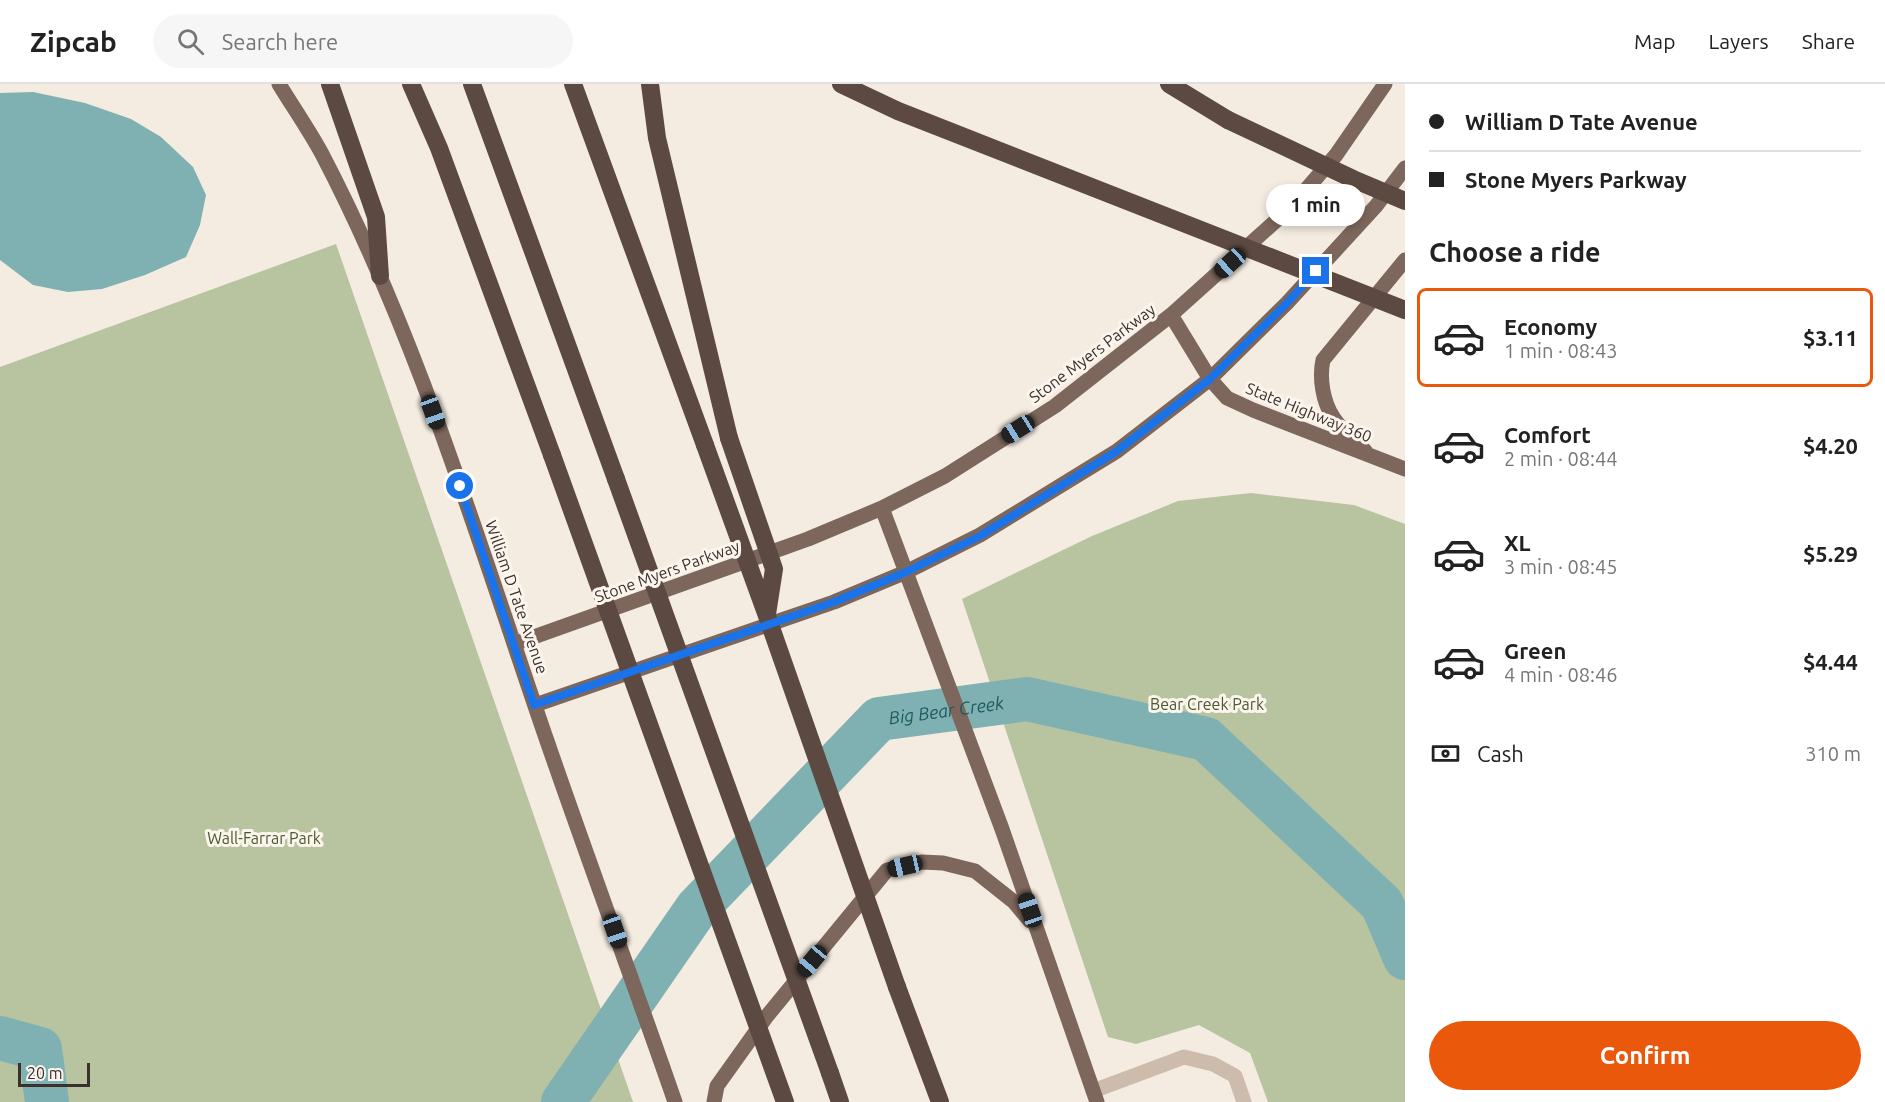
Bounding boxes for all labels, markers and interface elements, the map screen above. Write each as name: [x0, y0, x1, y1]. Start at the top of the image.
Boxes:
search box: [153, 14, 573, 68]
icon: search: [174, 25, 207, 58]
text: Zipcab: [30, 26, 117, 57]
text: Search here: [222, 29, 338, 54]
text: Map: [1634, 29, 1675, 53]
text: Layers: [1708, 29, 1769, 53]
text: Share: [1802, 29, 1855, 53]
text: William D Tate Avenue: [1465, 109, 1698, 134]
text: Stone Myers Parkway: [1465, 167, 1687, 192]
callout: 1 min: [1266, 184, 1366, 226]
text: 1 min: [1290, 193, 1341, 216]
text: Choose a ride: [1429, 237, 1601, 267]
car: [1211, 244, 1249, 282]
route end: [1302, 257, 1329, 284]
street label: Stone Myers Parkway: [1026, 300, 1159, 406]
icon: car: [1432, 311, 1486, 365]
text: Economy: [1504, 314, 1597, 339]
text: $3.11: [1803, 325, 1858, 350]
text: 1 min · 08:43: [1504, 339, 1618, 362]
street label: State Highway 360: [1243, 379, 1375, 445]
car: [418, 392, 448, 432]
car: [998, 412, 1038, 446]
icon: car: [1432, 419, 1486, 473]
text: Comfort: [1504, 422, 1591, 447]
text: $4.20: [1803, 433, 1858, 458]
text: 2 min · 08:44: [1504, 447, 1618, 470]
route start: [446, 472, 473, 499]
street label: William D Tate Avenue: [482, 518, 552, 676]
icon: car: [1432, 527, 1486, 581]
text: XL: [1504, 530, 1531, 555]
street label: Stone Myers Parkway: [592, 536, 742, 606]
text: $5.29: [1803, 541, 1858, 566]
text: 3 min · 08:45: [1504, 555, 1618, 578]
icon: car: [1432, 635, 1486, 689]
text: Green: [1504, 638, 1566, 663]
text: $4.44: [1803, 649, 1858, 674]
text: 4 min · 08:46: [1504, 663, 1618, 686]
water label: Big Bear Creek: [887, 692, 1006, 728]
park label: Bear Creek Park: [1150, 695, 1264, 713]
icon: cash: [1429, 737, 1462, 770]
text: Cash: [1477, 741, 1524, 766]
text: 310 m: [1805, 742, 1861, 765]
park label: Wall-Farrar Park: [207, 829, 321, 847]
car: [885, 853, 925, 879]
car: [1016, 890, 1044, 930]
car: [601, 911, 629, 951]
car: [794, 941, 830, 981]
button: Confirm: [1429, 1021, 1861, 1090]
scale bar: [18, 1060, 90, 1088]
text: 20 m: [27, 1064, 63, 1082]

